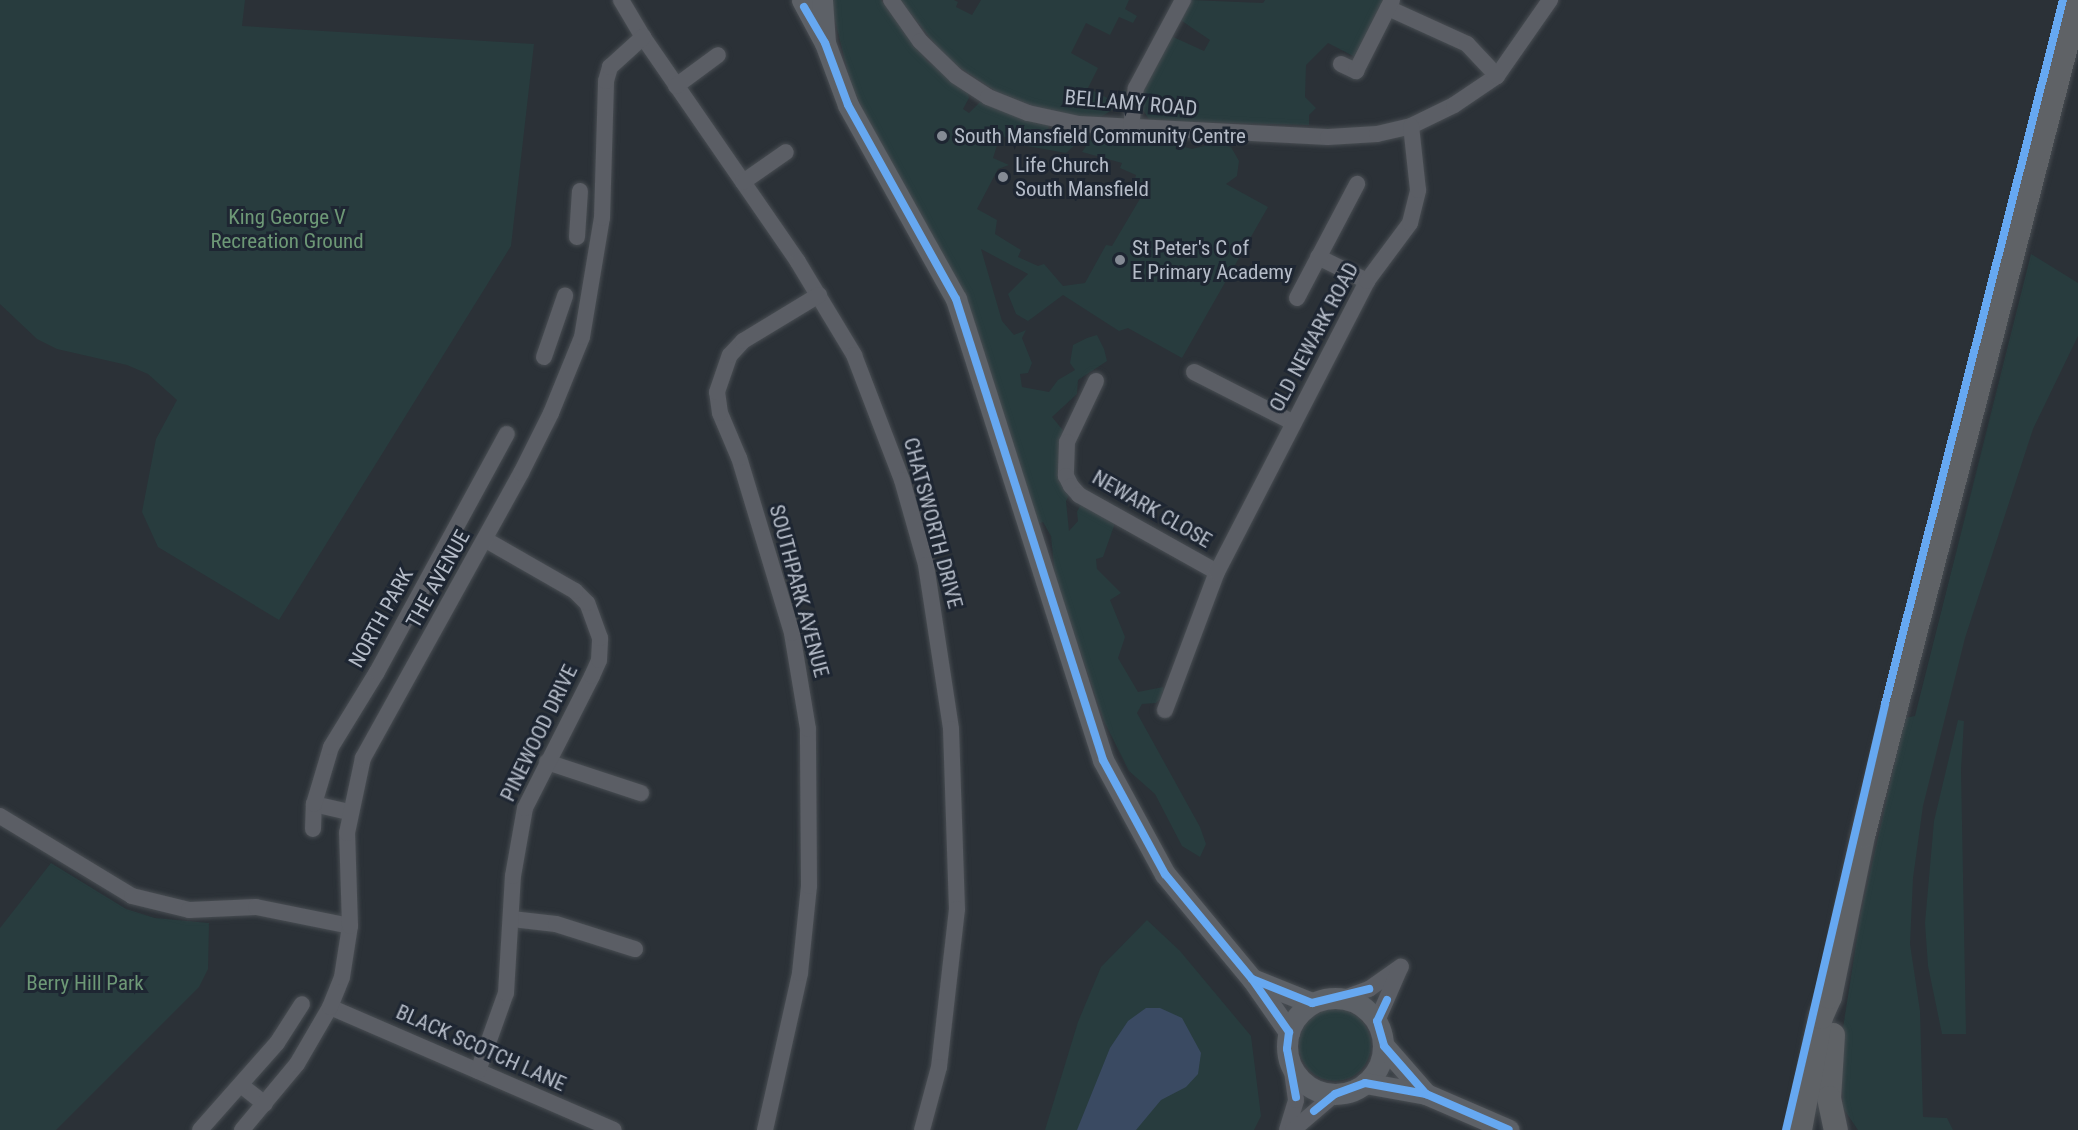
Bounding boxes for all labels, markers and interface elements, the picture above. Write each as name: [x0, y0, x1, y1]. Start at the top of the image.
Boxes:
street label: BELLAMY ROAD: [1064, 85, 1198, 121]
place label: South Mansfield Community Centre: [954, 123, 1246, 149]
marker: South Mansfield Community Centre: [935, 129, 949, 143]
place label: Life Church South Mansfield: [1015, 152, 1149, 202]
marker: Life Church South Mansfield: [996, 170, 1010, 184]
park label: King George V Recreation Ground: [210, 204, 364, 254]
place label: St Peter's C of E Primary Academy: [1132, 235, 1293, 285]
marker: St Peter's C of E Primary Academy: [1113, 253, 1127, 267]
street label: OLD NEWARK ROAD: [1264, 258, 1364, 416]
street label: CHATSWORTH DRIVE: [898, 435, 968, 611]
street label: NEWARK CLOSE: [1088, 465, 1216, 553]
street label: SOUTHPARK AVENUE: [764, 502, 834, 680]
street label: THE AVENUE: [401, 526, 475, 632]
street label: NORTH PARK: [343, 564, 419, 672]
street label: PINEWOOD DRIVE: [495, 661, 583, 805]
park label: Berry Hill Park: [26, 970, 144, 996]
street label: BLACK SCOTCH LANE: [392, 999, 570, 1097]

